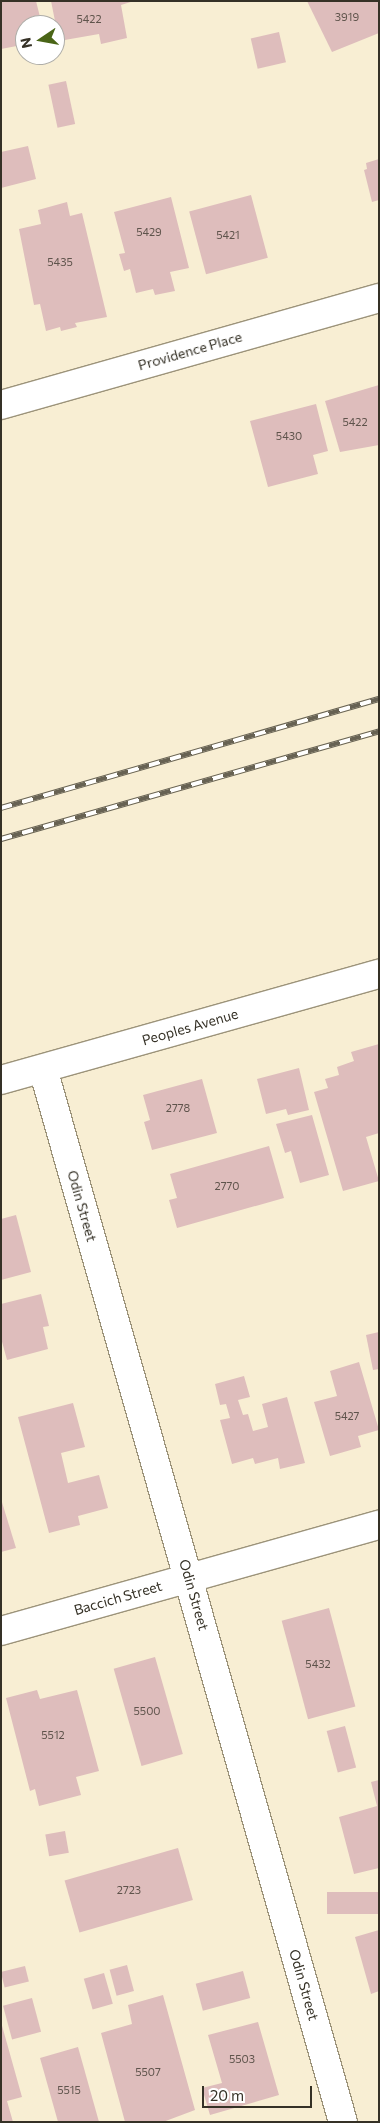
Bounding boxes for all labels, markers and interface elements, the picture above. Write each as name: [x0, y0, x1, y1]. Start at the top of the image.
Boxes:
house number: 3919: [335, 10, 359, 24]
house number: 5422: [77, 12, 101, 26]
north arrow: [15, 15, 65, 65]
text: N: [16, 36, 35, 50]
house number: 5429: [136, 225, 162, 239]
house number: 5421: [216, 228, 240, 242]
house number: 5435: [47, 255, 73, 269]
street label: Providence Place: [136, 328, 244, 374]
house number: 5422: [343, 415, 367, 429]
house number: 5430: [276, 429, 302, 443]
street label: Peoples Avenue: [140, 1005, 240, 1049]
house number: 2778: [166, 1101, 190, 1115]
street label: Odin Street: [64, 1168, 100, 1244]
house number: 2770: [215, 1179, 239, 1193]
house number: 5427: [335, 1409, 359, 1423]
street label: Odin Street: [176, 1557, 212, 1633]
street label: Baccich Street: [72, 1577, 164, 1619]
house number: 5432: [305, 1657, 331, 1671]
house number: 5500: [134, 1704, 160, 1718]
house number: 5512: [41, 1728, 65, 1742]
house number: 2723: [117, 1883, 141, 1897]
street label: Odin Street: [286, 1947, 322, 2023]
house number: 5503: [229, 2052, 255, 2066]
house number: 5507: [135, 2065, 161, 2079]
scale bar: [205, 2076, 315, 2108]
house number: 5515: [57, 2083, 81, 2097]
text: 20 m: [210, 2086, 244, 2104]

